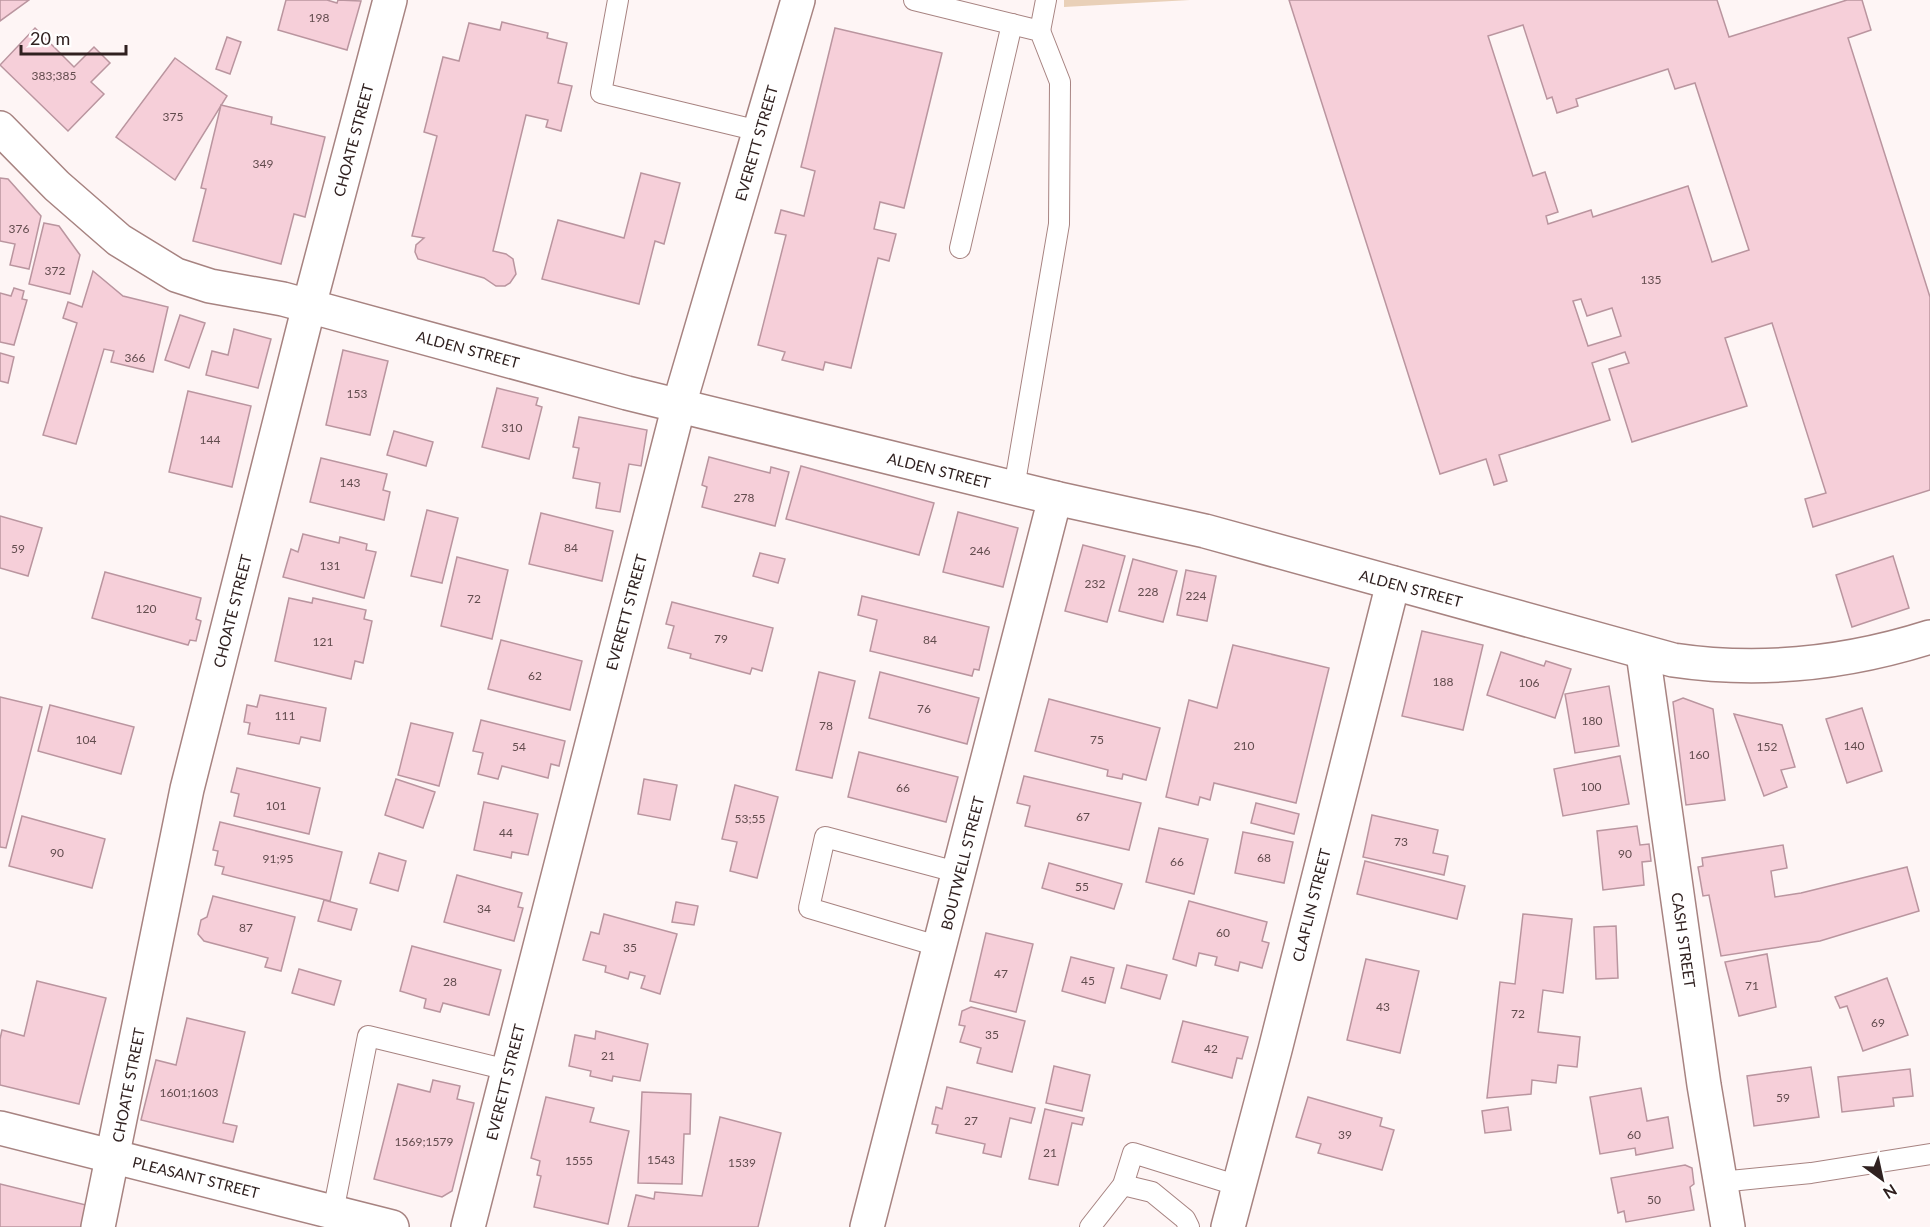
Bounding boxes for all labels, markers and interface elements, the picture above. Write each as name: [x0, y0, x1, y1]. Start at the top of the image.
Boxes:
house number: 198: [309, 10, 329, 25]
scale bar: [21, 18, 126, 56]
text: 20 m: [30, 27, 70, 49]
house number: 383;385: [32, 68, 76, 83]
street label: CHOATE STREET: [329, 81, 377, 198]
street label: EVERETT STREET: [731, 83, 781, 203]
house number: 375: [163, 109, 183, 124]
house number: 349: [253, 156, 273, 171]
house number: 376: [9, 221, 29, 236]
house number: 372: [45, 263, 65, 278]
house number: 135: [1641, 272, 1661, 287]
street label: ALDEN STREET: [415, 327, 522, 371]
house number: 366: [125, 350, 145, 365]
house number: 153: [347, 386, 367, 401]
house number: 310: [502, 420, 522, 435]
house number: 144: [200, 432, 220, 447]
street label: ALDEN STREET: [885, 448, 993, 492]
house number: 143: [340, 475, 360, 490]
house number: 278: [734, 490, 754, 505]
house number: 84: [564, 540, 578, 555]
house number: 59: [11, 541, 25, 556]
house number: 246: [970, 543, 990, 558]
street label: CHOATE STREET: [209, 552, 255, 670]
street label: EVERETT STREET: [602, 552, 650, 672]
house number: 131: [320, 558, 340, 573]
street label: ALDEN STREET: [1358, 566, 1465, 610]
house number: 232: [1085, 576, 1105, 591]
house number: 228: [1138, 584, 1158, 599]
house number: 224: [1186, 588, 1206, 603]
house number: 72: [467, 591, 481, 606]
house number: 120: [136, 601, 156, 616]
house number: 79: [714, 631, 728, 646]
house number: 84: [923, 632, 937, 647]
house number: 121: [313, 634, 333, 649]
house number: 62: [528, 668, 542, 683]
house number: 188: [1433, 674, 1453, 689]
house number: 106: [1519, 675, 1539, 690]
house number: 76: [917, 701, 931, 716]
house number: 111: [275, 708, 295, 723]
house number: 180: [1582, 713, 1602, 728]
house number: 78: [819, 718, 833, 733]
house number: 104: [76, 732, 96, 747]
house number: 75: [1090, 732, 1104, 747]
house number: 210: [1234, 738, 1254, 753]
house number: 140: [1844, 738, 1864, 753]
house number: 54: [512, 739, 526, 754]
house number: 152: [1757, 739, 1777, 754]
house number: 160: [1689, 747, 1709, 762]
house number: 100: [1581, 779, 1601, 794]
house number: 66: [896, 780, 910, 795]
street label: BOUTWELL STREET: [937, 794, 987, 932]
house number: 101: [266, 798, 286, 813]
house number: 67: [1076, 809, 1090, 824]
house number: 53;55: [735, 811, 766, 826]
house number: 44: [499, 825, 513, 840]
house number: 73: [1394, 834, 1408, 849]
house number: 90: [50, 845, 64, 860]
street label: CLAFLIN STREET: [1288, 846, 1334, 964]
house number: 90: [1618, 846, 1632, 861]
house number: 68: [1257, 850, 1271, 865]
house number: 91;95: [263, 851, 294, 866]
house number: 66: [1170, 854, 1184, 869]
house number: 55: [1075, 879, 1089, 894]
street label: CASH STREET: [1668, 891, 1700, 989]
house number: 34: [477, 901, 491, 916]
house number: 87: [239, 920, 253, 935]
house number: 60: [1216, 925, 1230, 940]
house number: 35: [623, 940, 637, 955]
house number: 47: [994, 966, 1008, 981]
house number: 45: [1081, 973, 1095, 988]
house number: 28: [443, 974, 457, 989]
house number: 71: [1745, 978, 1759, 993]
house number: 43: [1376, 999, 1390, 1014]
house number: 72: [1511, 1006, 1525, 1021]
house number: 69: [1871, 1015, 1885, 1030]
street label: EVERETT STREET: [482, 1022, 528, 1142]
street label: CHOATE STREET: [108, 1026, 148, 1144]
house number: 35: [985, 1027, 999, 1042]
house number: 42: [1204, 1041, 1218, 1056]
house number: 21: [601, 1048, 615, 1063]
house number: 1601;1603: [160, 1085, 218, 1100]
house number: 59: [1776, 1090, 1790, 1105]
house number: 27: [964, 1113, 978, 1128]
house number: 39: [1338, 1127, 1352, 1142]
house number: 60: [1627, 1127, 1641, 1142]
house number: 1569;1579: [395, 1134, 453, 1149]
house number: 21: [1043, 1145, 1057, 1160]
north arrow: [1852, 1149, 1912, 1209]
house number: 1543: [647, 1152, 675, 1167]
street label: PLEASANT STREET: [131, 1153, 261, 1201]
house number: 1555: [565, 1153, 593, 1168]
house number: 1539: [728, 1155, 756, 1170]
text: N: [1880, 1181, 1901, 1203]
house number: 50: [1647, 1192, 1661, 1207]

